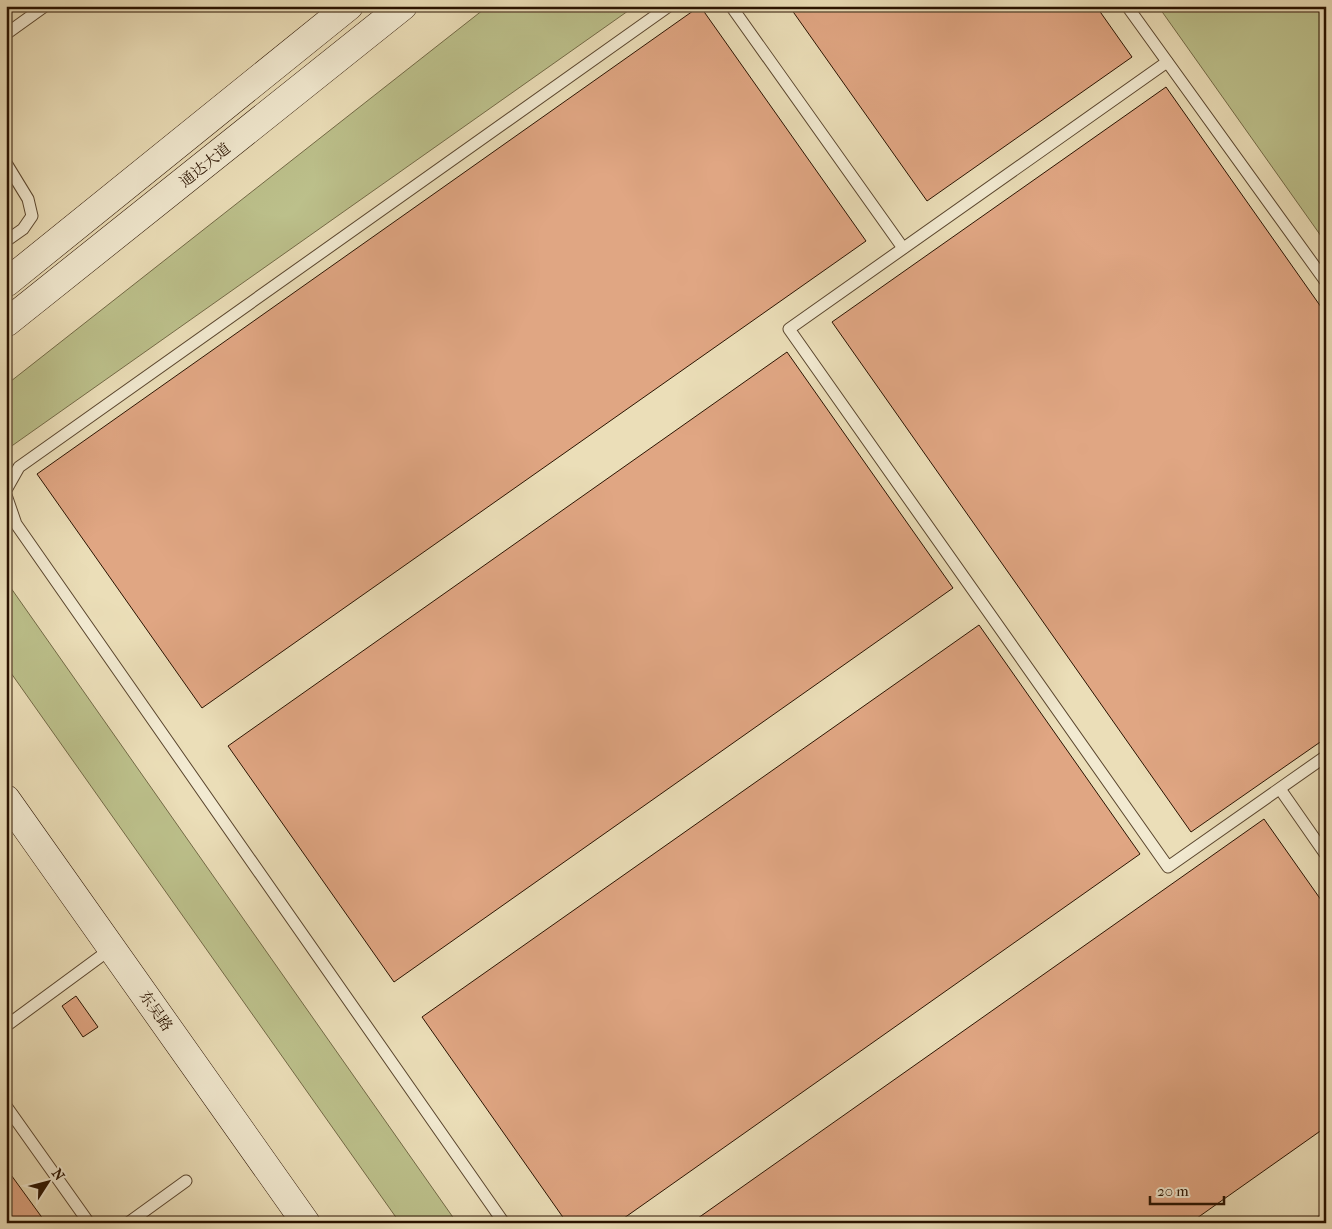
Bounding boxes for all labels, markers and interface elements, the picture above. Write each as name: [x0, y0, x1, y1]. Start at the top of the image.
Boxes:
street label: 通达大道: [176, 139, 234, 191]
street label: 东吴路: [136, 987, 176, 1035]
north arrow: [22, 1156, 72, 1206]
text: N: [48, 1165, 68, 1184]
scale bar: [1150, 1174, 1223, 1206]
text: 20 m: [1157, 1182, 1189, 1200]

